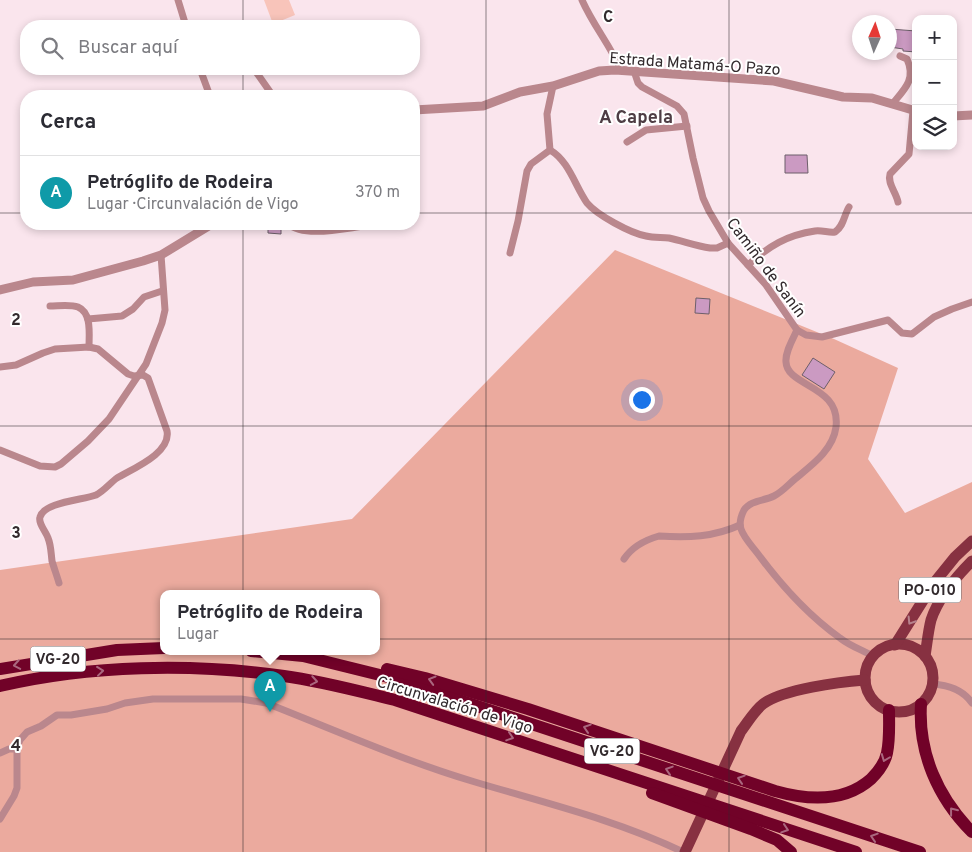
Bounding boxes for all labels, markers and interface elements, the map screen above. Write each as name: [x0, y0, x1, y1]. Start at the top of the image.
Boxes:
text: C: [603, 8, 613, 28]
north arrow: [852, 15, 897, 60]
map controls: [912, 15, 957, 150]
button: +: [912, 15, 957, 60]
search box: [20, 20, 420, 75]
icon: search: [38, 34, 66, 62]
text: Buscar aquí: [78, 36, 178, 60]
street label: Estrada Matamá-O Pazo: [609, 49, 781, 81]
button: −: [912, 60, 957, 105]
button: layers: [912, 105, 957, 150]
district label: A Capela: [599, 107, 673, 130]
text: Cerca: [40, 109, 96, 136]
text: Petróglifo de Rodeira: [87, 171, 273, 195]
text: A: [50, 183, 62, 203]
text: 370 m: [355, 183, 400, 203]
text: Lugar · Circunvalación de Vigo: [87, 195, 299, 215]
street label: Camiño de Sanín: [721, 214, 809, 322]
text: 2: [11, 311, 21, 331]
your location: [629, 387, 655, 413]
text: 3: [11, 524, 21, 544]
road number: PO-010: [899, 578, 961, 602]
popup: [160, 590, 380, 655]
text: Petróglifo de Rodeira: [177, 601, 363, 625]
one-way arrow: [907, 616, 917, 625]
text: Lugar: [177, 625, 219, 645]
road number: VG-20: [30, 646, 86, 672]
one-way arrow: [13, 660, 21, 670]
one-way arrow: [96, 666, 104, 677]
pin: A: [254, 671, 286, 712]
street label: Circunvalación de Vigo: [374, 673, 535, 739]
one-way arrow: [428, 675, 436, 685]
one-way arrow: [310, 676, 319, 686]
one-way arrow: [583, 724, 591, 734]
one-way arrow: [505, 732, 513, 742]
text: 4: [11, 737, 21, 757]
road number: VG-20: [584, 738, 640, 764]
one-way arrow: [881, 754, 891, 762]
one-way arrow: [666, 766, 674, 776]
one-way arrow: [737, 775, 746, 785]
one-way arrow: [950, 807, 959, 816]
one-way arrow: [781, 823, 789, 833]
one-way arrow: [870, 833, 878, 843]

